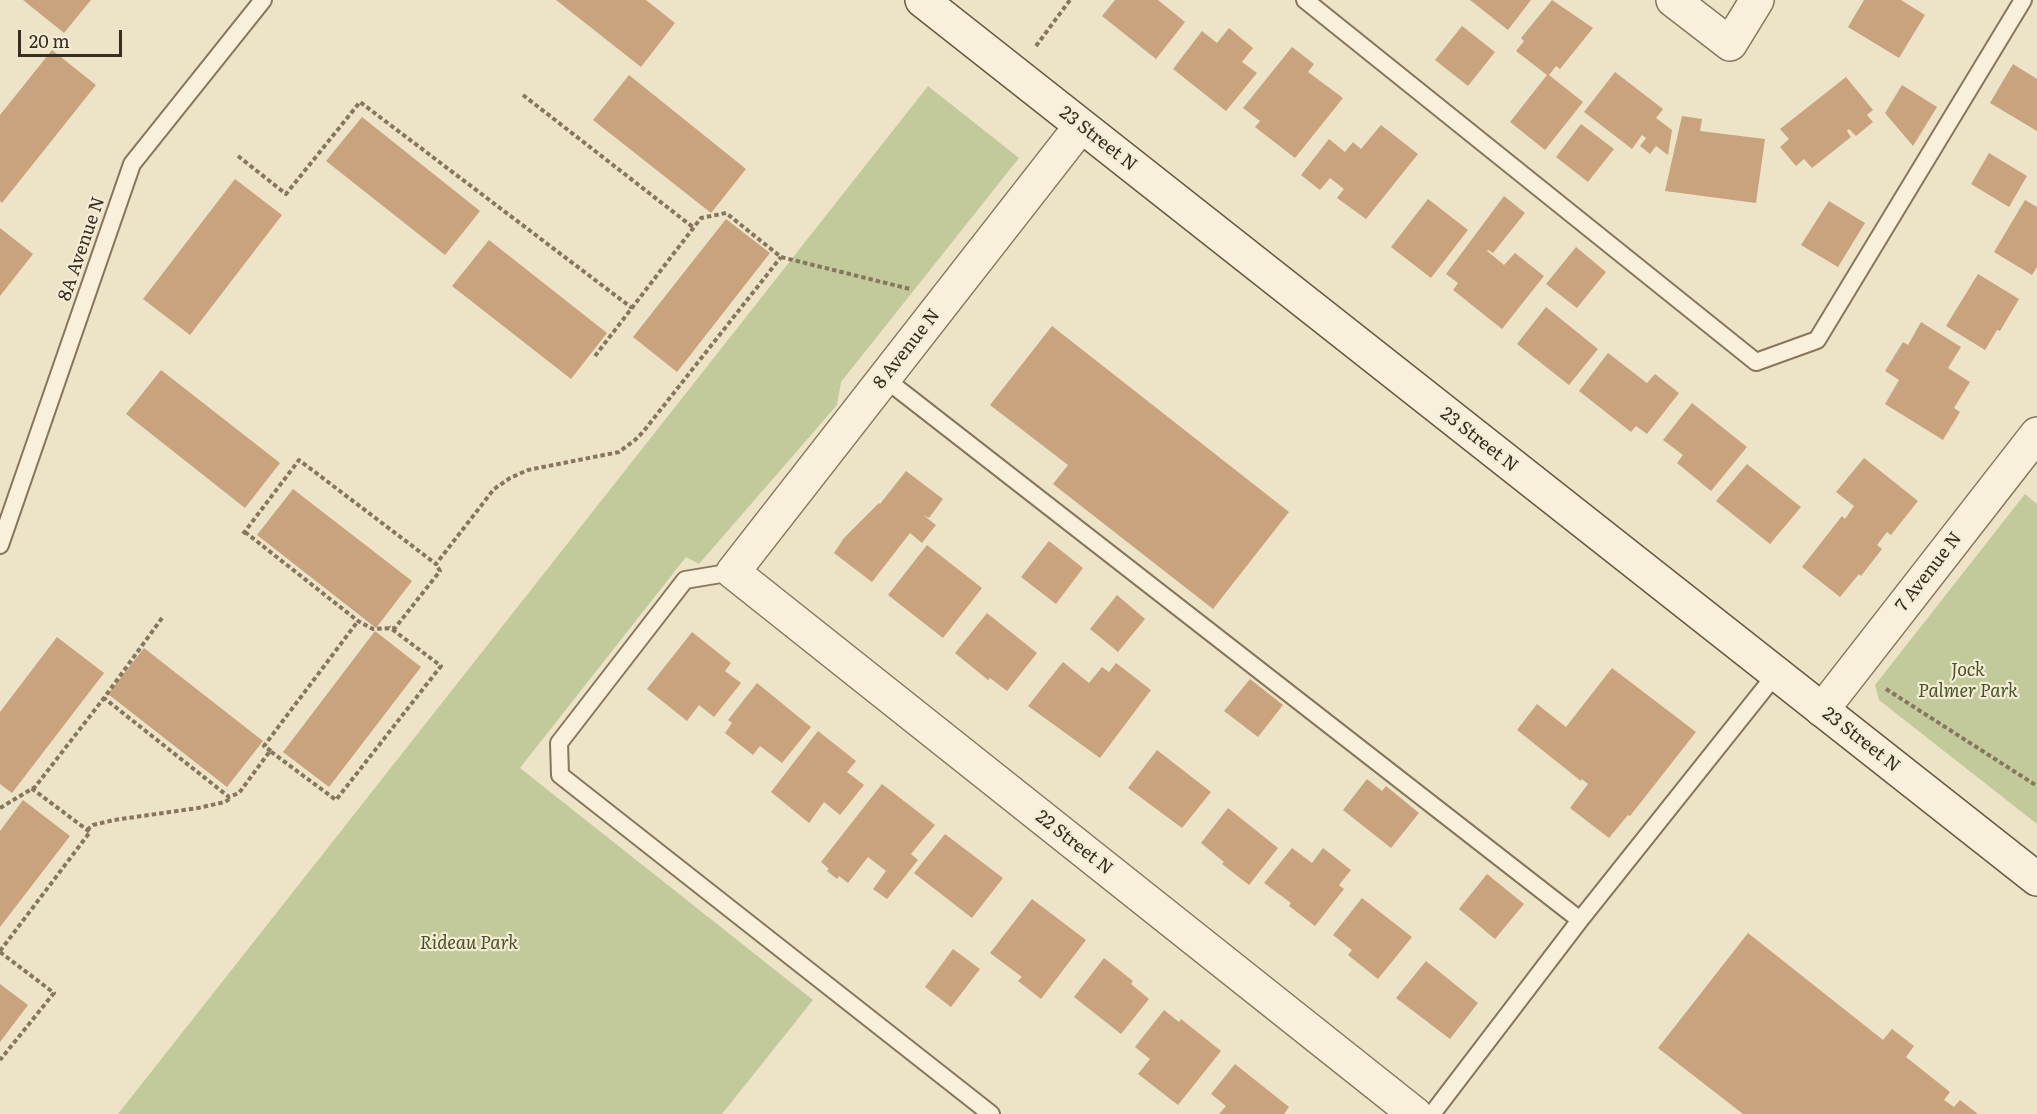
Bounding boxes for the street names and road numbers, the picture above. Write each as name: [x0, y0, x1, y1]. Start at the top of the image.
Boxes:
street label: 23 Street N: [1055, 102, 1141, 176]
street label: 8A Avenue N: [54, 194, 110, 304]
street label: 8 Avenue N: [869, 305, 945, 393]
street label: 23 Street N: [1436, 403, 1522, 477]
street label: 7 Avenue N: [1891, 528, 1967, 616]
street label: 23 Street N: [1818, 703, 1904, 777]
street label: 22 Street N: [1031, 806, 1117, 880]

